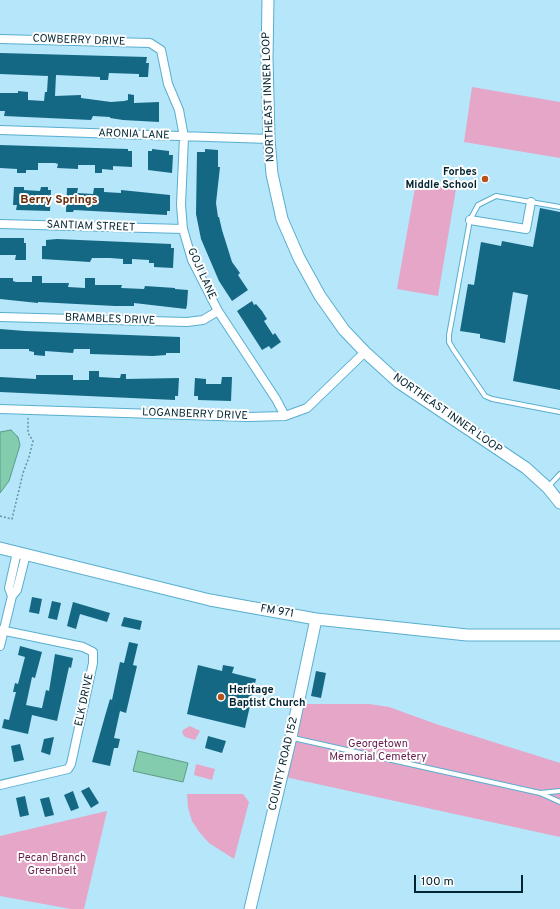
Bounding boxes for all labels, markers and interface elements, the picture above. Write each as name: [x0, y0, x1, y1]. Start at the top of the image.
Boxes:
street label: NORTHEAST INNER LOOP: [260, 32, 278, 162]
street label: COWBERRY DRIVE: [32, 33, 126, 49]
street label: ARONIA LANE: [98, 127, 170, 143]
place label: Forbes Middle School: [405, 166, 477, 192]
marker: Forbes Middle School: [480, 174, 490, 184]
district label: Berry Springs: [20, 194, 98, 208]
street label: SANTIAM STREET: [46, 219, 136, 235]
street label: GOJI LANE: [184, 246, 218, 302]
street label: BRAMBLES DRIVE: [64, 312, 156, 328]
street label: NORTHEAST INNER LOOP: [390, 371, 504, 457]
street label: LOGANBERRY DRIVE: [142, 407, 248, 423]
street label: FM 971: [259, 603, 295, 621]
street label: ELK DRIVE: [73, 672, 97, 728]
place label: Heritage Baptist Church: [229, 684, 305, 710]
marker: Heritage Baptist Church: [216, 692, 226, 702]
street label: COUNTY ROAD 152: [267, 716, 301, 812]
park label: Georgetown Memorial Cemetery: [329, 738, 427, 764]
park label: Pecan Branch Greenbelt: [18, 852, 86, 878]
scale bar: [416, 867, 525, 893]
text: 100 m: [421, 874, 454, 890]

